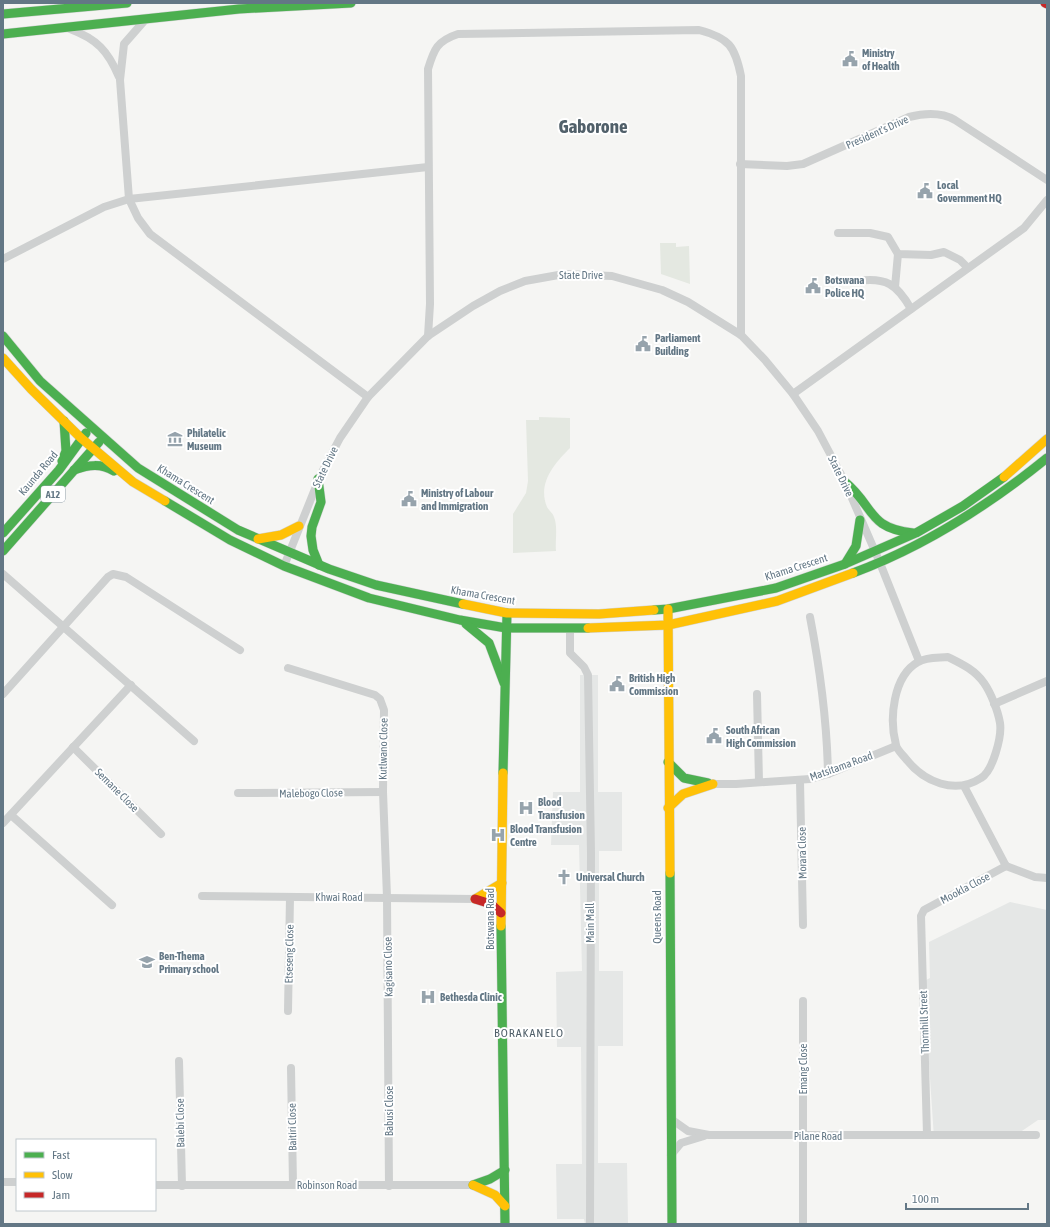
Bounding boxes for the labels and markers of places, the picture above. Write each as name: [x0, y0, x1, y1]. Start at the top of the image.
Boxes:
place label: Ministry of Health: [862, 47, 900, 72]
public building icon: Ministry of Health: [841, 50, 859, 68]
place label: Local Government HQ: [937, 179, 1002, 204]
public building icon: Local Government HQ: [916, 182, 934, 200]
place label: Botswana Police HQ: [825, 274, 865, 299]
public building icon: Botswana Police HQ: [804, 277, 822, 295]
place label: Parliament Building: [655, 332, 701, 357]
public building icon: Parliament Building: [634, 335, 652, 353]
place label: Philatelic Museum: [187, 427, 227, 452]
museum icon: Philatelic Museum: [166, 430, 184, 448]
place label: Ministry of Labour and Immigration: [421, 487, 494, 512]
public building icon: Ministry of Labour and Immigration: [400, 490, 418, 508]
place label: British High Commission: [629, 672, 678, 697]
public building icon: British High Commission: [608, 675, 626, 693]
place label: South African High Commission: [726, 724, 796, 749]
public building icon: South African High Commission: [705, 727, 723, 745]
place label: Blood Transfusion: [538, 796, 585, 821]
hospital icon: Blood Transfusion: [517, 799, 535, 817]
place label: Blood Transfusion Centre: [510, 823, 582, 848]
hospital icon: Blood Transfusion Centre: [489, 826, 507, 844]
church icon: Universal Church: [555, 868, 573, 886]
place label: Universal Church: [576, 871, 645, 883]
place label: Ben-Thema Primary school: [159, 950, 220, 975]
school or university icon: Ben-Thema Primary school: [138, 953, 156, 971]
hospital icon: Bethesda Clinic: [419, 988, 437, 1006]
place label: Bethesda Clinic: [440, 991, 503, 1003]

